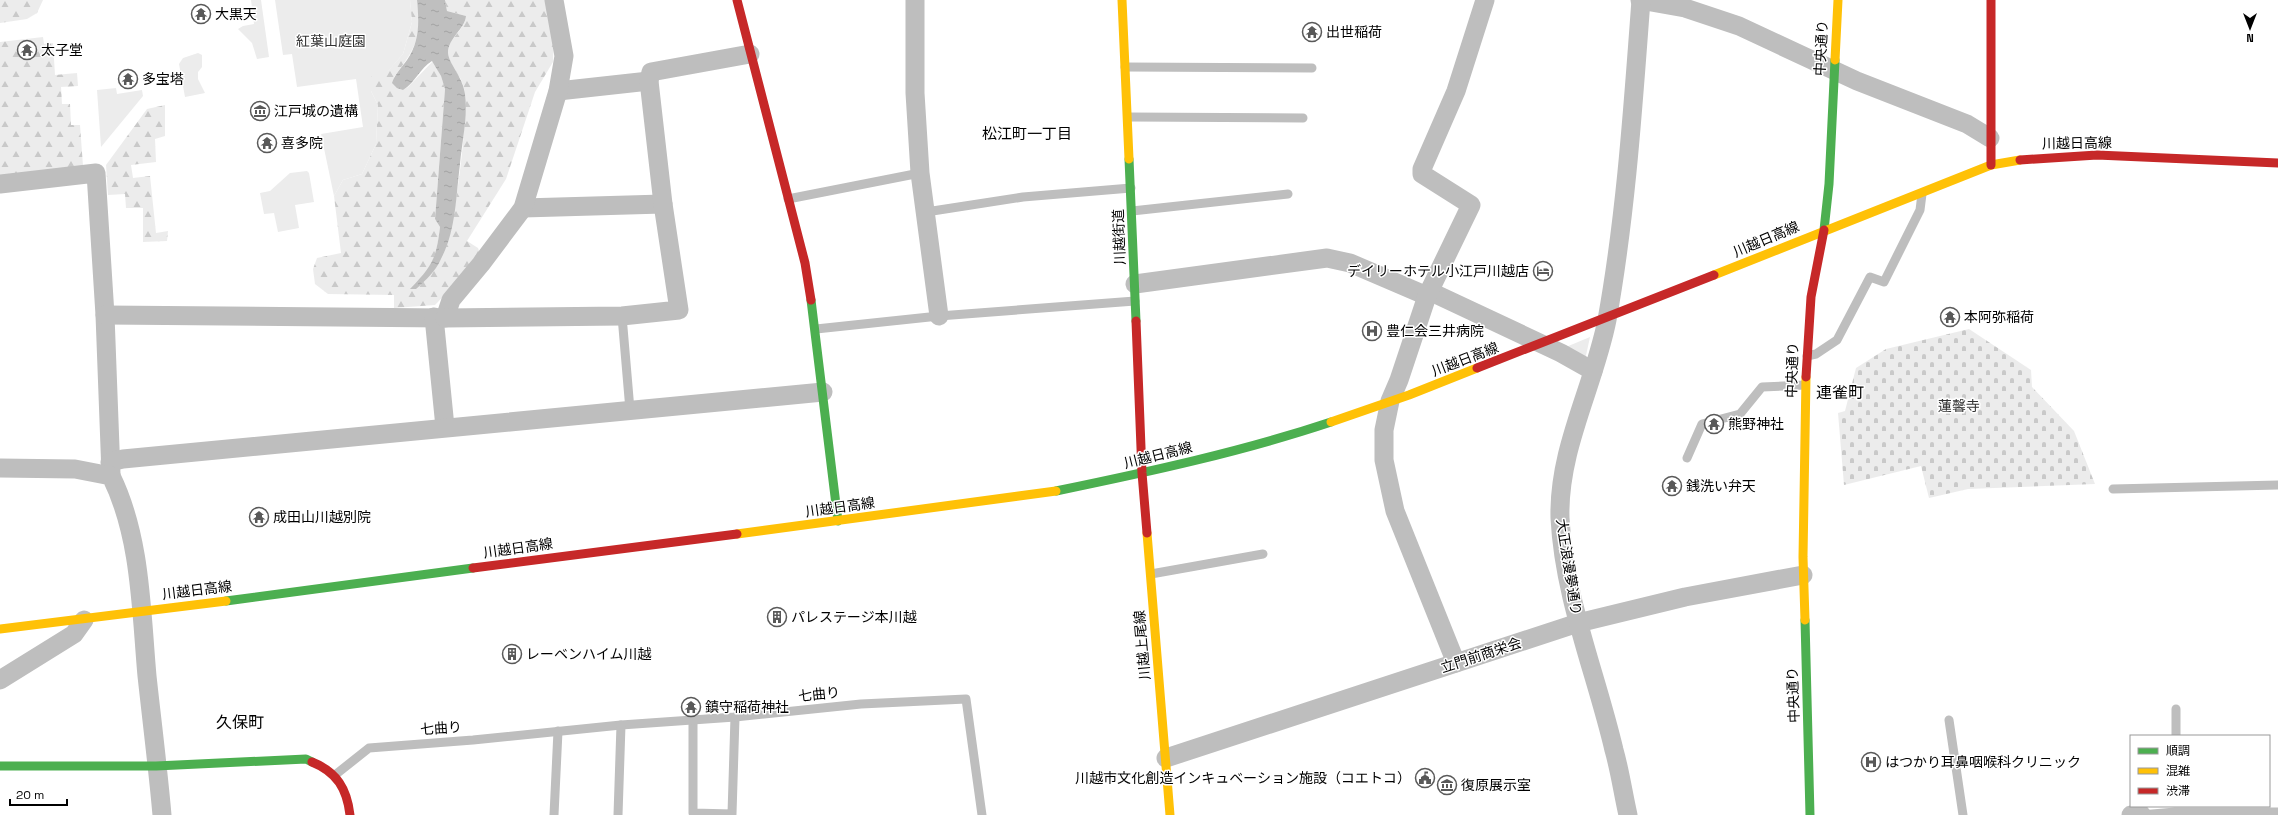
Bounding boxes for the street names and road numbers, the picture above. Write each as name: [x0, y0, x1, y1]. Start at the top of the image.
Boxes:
street label: 中央通り: [1811, 20, 1831, 76]
street label: 川越日高線: [2042, 133, 2112, 153]
street label: 川越街道: [1109, 209, 1129, 265]
street label: 川越日高線: [1730, 217, 1802, 261]
street label: 川越日高線: [1429, 338, 1501, 380]
street label: 中央通り: [1782, 342, 1802, 398]
street label: 川越日高線: [1122, 438, 1194, 472]
street label: 川越日高線: [804, 493, 876, 521]
street label: 大正浪漫夢通り: [1552, 517, 1586, 617]
street label: 川越日高線: [482, 534, 554, 562]
street label: 川越日高線: [161, 577, 233, 603]
street label: 川越上尾線: [1130, 609, 1154, 681]
street label: 立門前商栄会: [1438, 633, 1524, 677]
street label: 中央通り: [1783, 667, 1803, 723]
street label: 七曲り: [797, 683, 841, 705]
street label: 七曲り: [419, 718, 463, 738]

